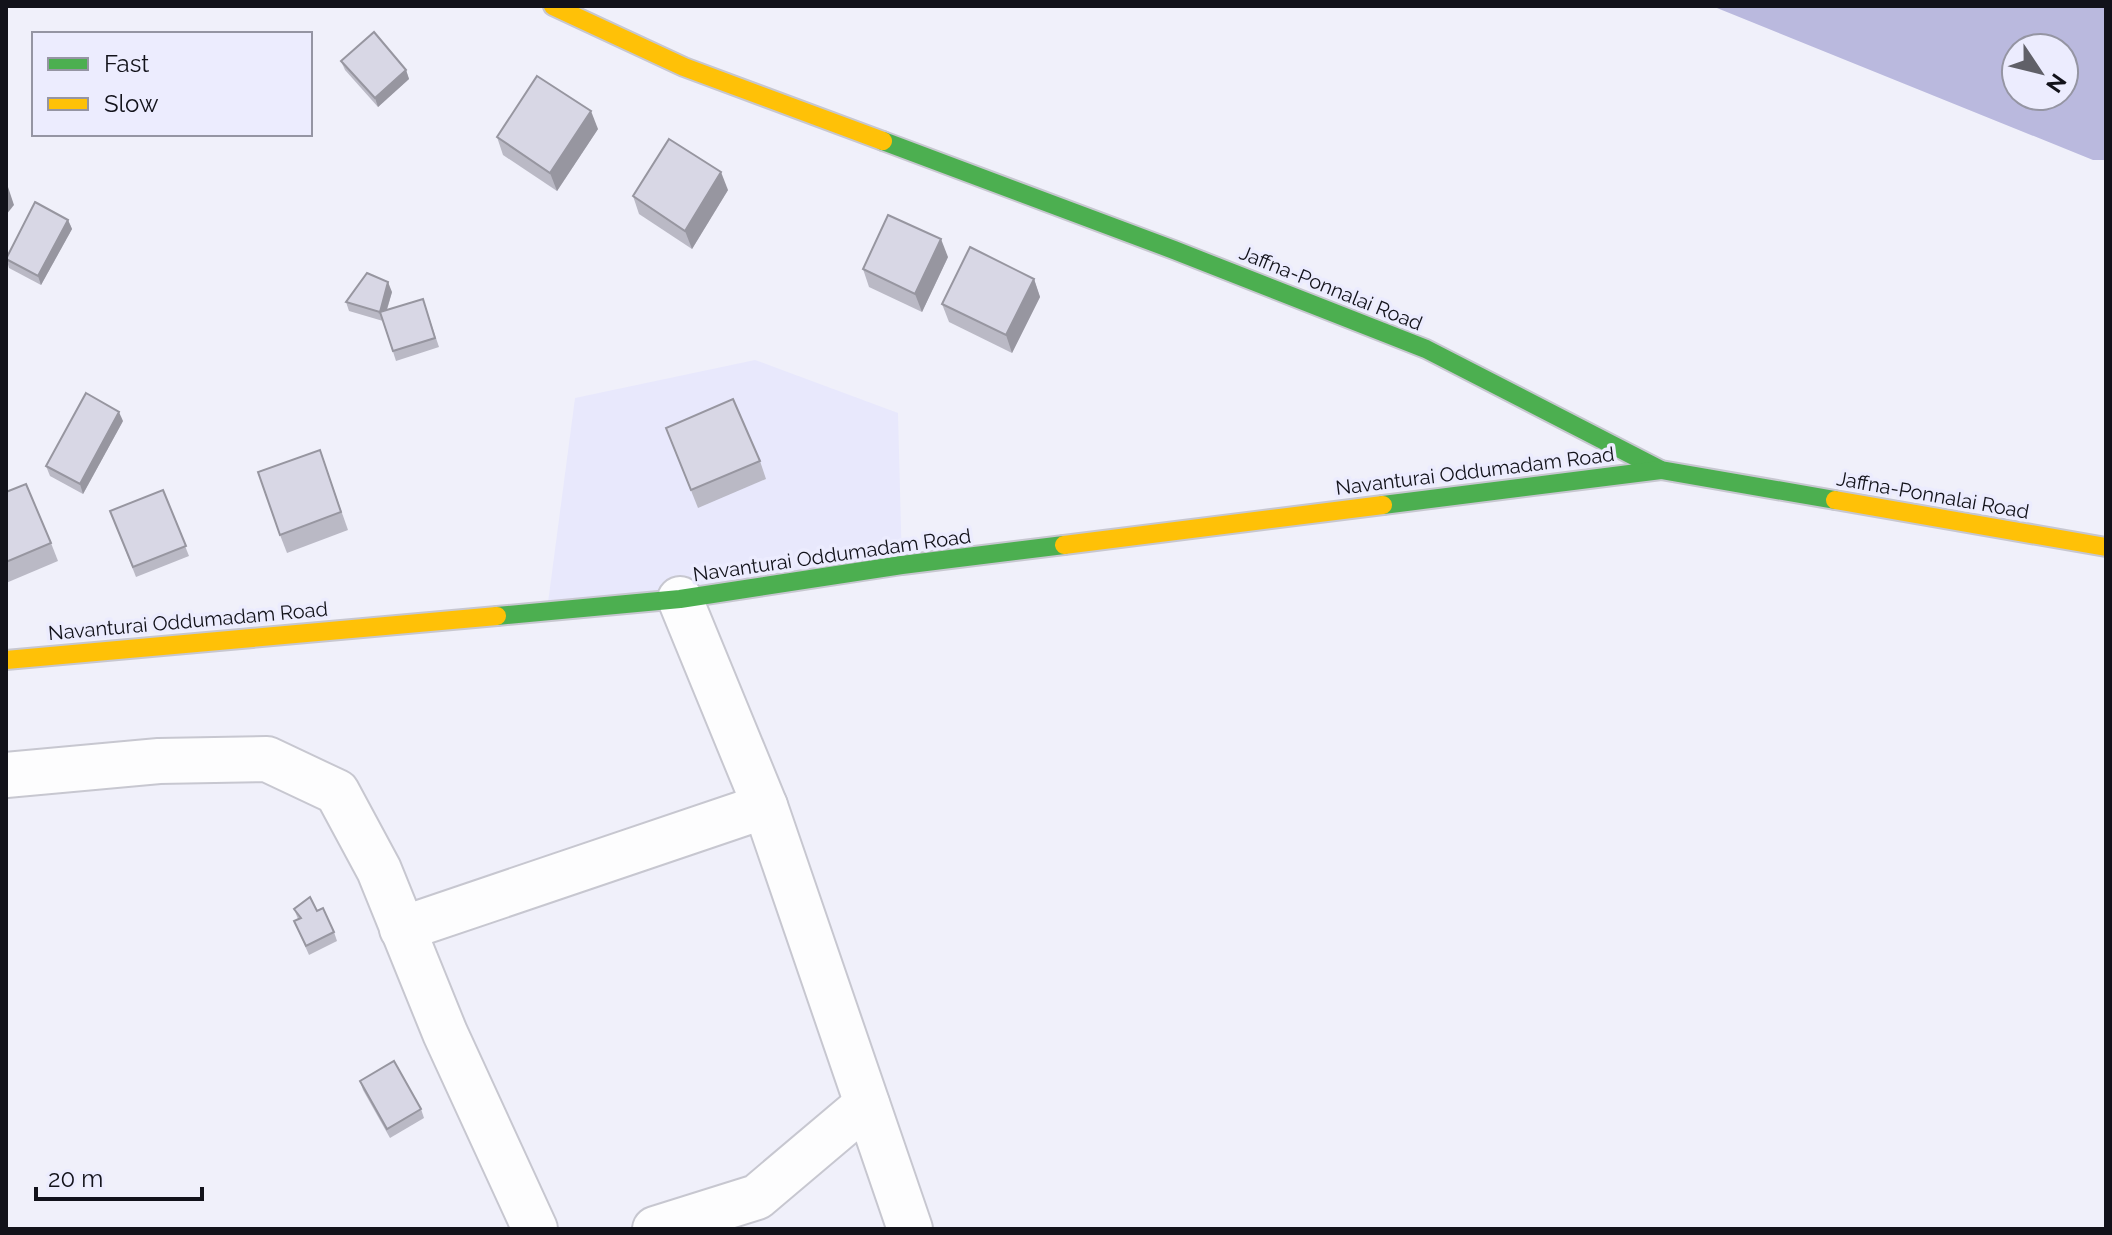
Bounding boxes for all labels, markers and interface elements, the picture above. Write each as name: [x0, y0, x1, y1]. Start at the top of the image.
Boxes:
legend: [32, 32, 312, 136]
north arrow: [2000, 32, 2080, 112]
text: Fast: [104, 49, 149, 78]
text: N: [2041, 69, 2072, 98]
text: Slow: [104, 89, 159, 118]
street label: Jaffna-Ponnalai Road: [1236, 240, 1426, 336]
street label: Navanturai Oddumadam Road: [1334, 442, 1616, 500]
street label: Jaffna-Ponnalai Road: [1835, 466, 2031, 524]
street label: Navanturai Oddumadam Road: [691, 524, 973, 586]
street label: Navanturai Oddumadam Road: [47, 597, 329, 645]
scale bar: [36, 1151, 202, 1201]
text: 20 m: [48, 1164, 103, 1193]

